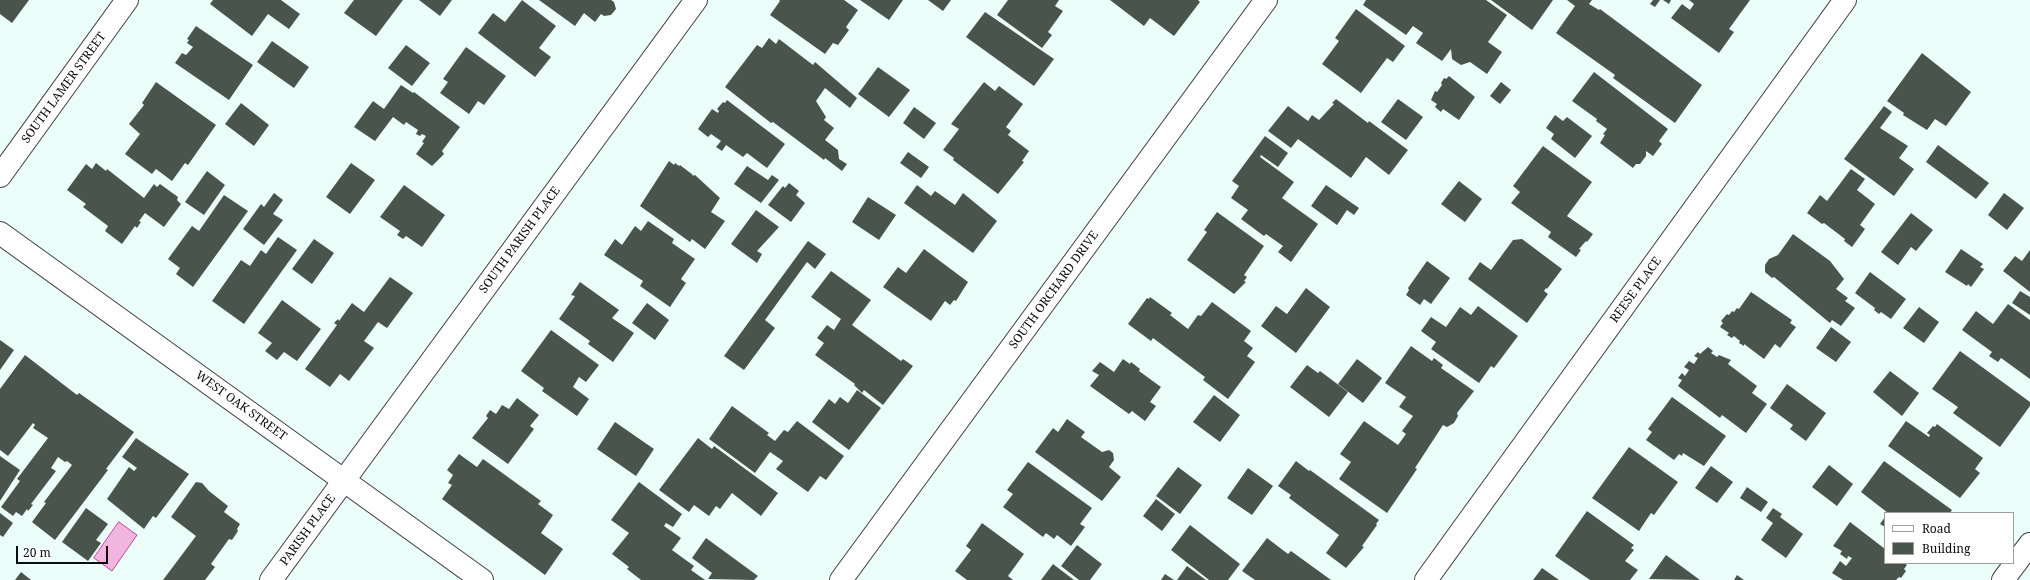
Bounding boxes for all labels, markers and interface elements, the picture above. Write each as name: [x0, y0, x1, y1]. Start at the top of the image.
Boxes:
street label: SOUTH LAMER STREET: [19, 30, 109, 146]
street label: SOUTH PARISH PLACE: [476, 184, 564, 296]
street label: SOUTH ORCHARD DRIVE: [1006, 228, 1102, 352]
street label: REESE PLACE: [1607, 254, 1665, 326]
street label: WEST OAK STREET: [193, 368, 289, 444]
street label: PARISH PLACE: [277, 492, 339, 568]
legend: [1884, 512, 2014, 564]
text: Road: [1922, 520, 1951, 537]
scale bar: [18, 538, 110, 564]
text: Building: [1922, 540, 1970, 557]
text: 20 m: [23, 544, 51, 561]

